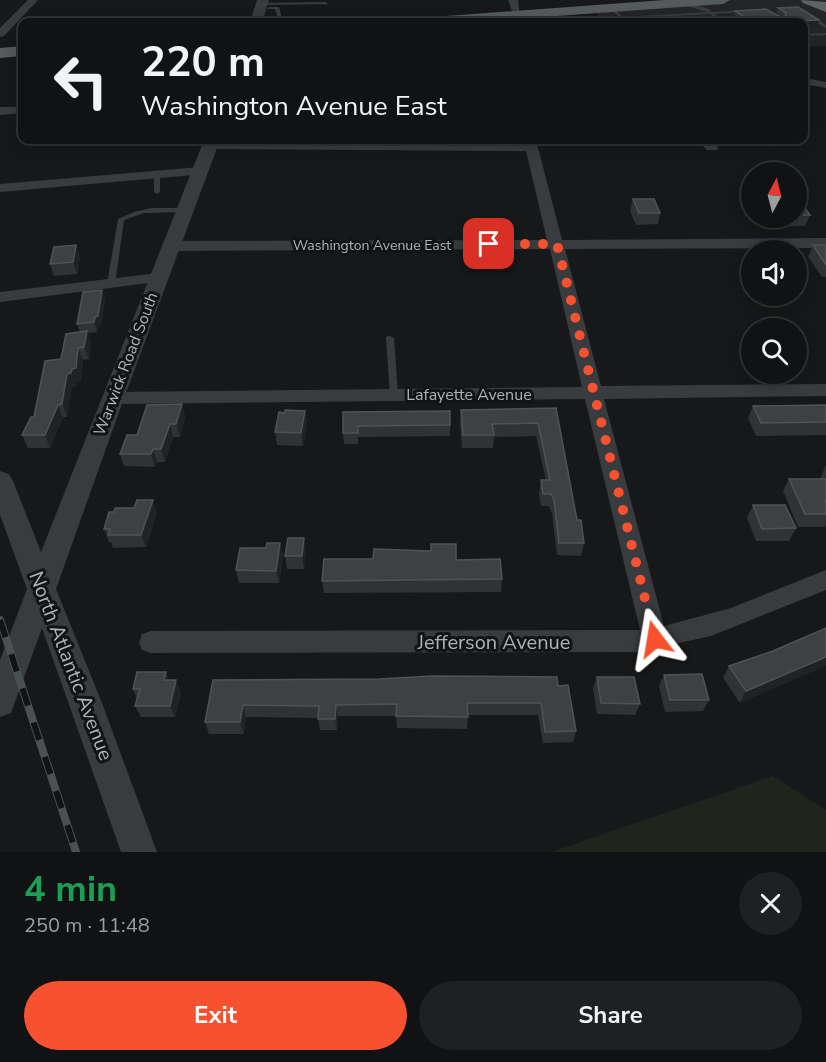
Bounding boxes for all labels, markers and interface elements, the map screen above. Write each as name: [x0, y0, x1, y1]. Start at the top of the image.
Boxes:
text: 220 m: [141, 34, 265, 91]
icon: left: [42, 42, 120, 120]
text: Washington Avenue East: [141, 88, 447, 125]
north arrow: [741, 162, 807, 228]
map controls: [741, 162, 807, 384]
pin: [463, 218, 514, 269]
icon: arrive: [472, 227, 505, 260]
street label: Washington Avenue East: [293, 236, 451, 255]
button: sound: [741, 240, 807, 306]
street label: Warwick Road South: [89, 289, 163, 439]
button: search: [741, 318, 807, 384]
street label: Lafayette Avenue: [406, 384, 532, 406]
street label: North Atlantic Avenue: [22, 568, 120, 764]
position arrow: [623, 607, 687, 671]
street label: Jefferson Avenue: [417, 629, 570, 656]
text: 4 min: [24, 865, 117, 914]
button: close: [739, 872, 802, 935]
text: 250 m · 11:48: [24, 912, 150, 939]
button: Exit: [24, 981, 407, 1050]
button: Share: [419, 981, 802, 1050]

